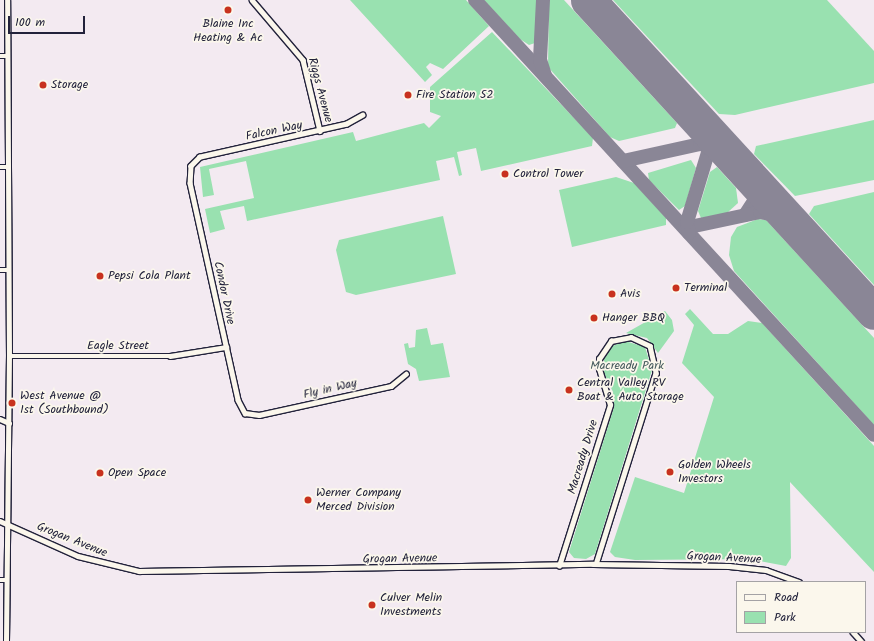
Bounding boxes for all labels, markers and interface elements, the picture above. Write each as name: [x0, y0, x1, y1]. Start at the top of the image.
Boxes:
marker: Blaine Inc Heating & Ac: [223, 5, 233, 15]
scale bar: [10, 8, 87, 34]
text: 100 m: [15, 13, 45, 32]
place label: Blaine Inc Heating & Ac: [193, 17, 263, 45]
street label: Riggs Avenue: [304, 56, 336, 124]
place label: Storage: [51, 78, 88, 92]
marker: Storage: [38, 80, 48, 90]
place label: Fire Station 52: [416, 88, 494, 102]
marker: Fire Station 52: [403, 90, 413, 100]
street label: Falcon Way: [244, 118, 304, 144]
place label: Control Tower: [513, 167, 583, 181]
marker: Control Tower: [500, 169, 510, 179]
street label: Condor Drive: [210, 260, 238, 326]
place label: Pepsi Cola Plant: [108, 269, 191, 283]
marker: Pepsi Cola Plant: [95, 271, 105, 281]
place label: Terminal: [684, 281, 727, 295]
marker: Terminal: [671, 283, 681, 293]
place label: Avis: [620, 287, 640, 301]
marker: Avis: [607, 289, 617, 299]
place label: Hanger BBQ: [602, 311, 665, 325]
marker: Hanger BBQ: [589, 313, 599, 323]
street label: Eagle Street: [87, 339, 149, 353]
park label: Macready Park: [590, 359, 664, 373]
street label: Fly in Way: [302, 376, 358, 402]
place label: Central Valley RV Boat & Auto Storage: [577, 376, 684, 404]
marker: Central Valley RV Boat & Auto Storage: [564, 385, 574, 395]
place label: West Avenue @ 1st (Southbound): [20, 389, 109, 417]
marker: West Avenue @ 1st (Southbound): [7, 398, 17, 408]
street label: Macready Drive: [565, 418, 601, 496]
place label: Golden Wheels Investors: [678, 458, 751, 486]
place label: Open Space: [108, 466, 166, 480]
marker: Golden Wheels Investors: [665, 467, 675, 477]
marker: Open Space: [95, 468, 105, 478]
place label: Werner Company Merced Division: [316, 486, 401, 514]
marker: Werner Company Merced Division: [303, 495, 313, 505]
street label: Grogan Avenue: [35, 519, 109, 561]
street label: Grogan Avenue: [686, 549, 762, 567]
street label: Grogan Avenue: [363, 551, 437, 567]
legend: [736, 581, 866, 633]
text: Road: [774, 588, 798, 607]
place label: Culver Melin Investments: [380, 591, 442, 619]
marker: Culver Melin Investments: [367, 600, 377, 610]
text: Park: [774, 608, 796, 627]

